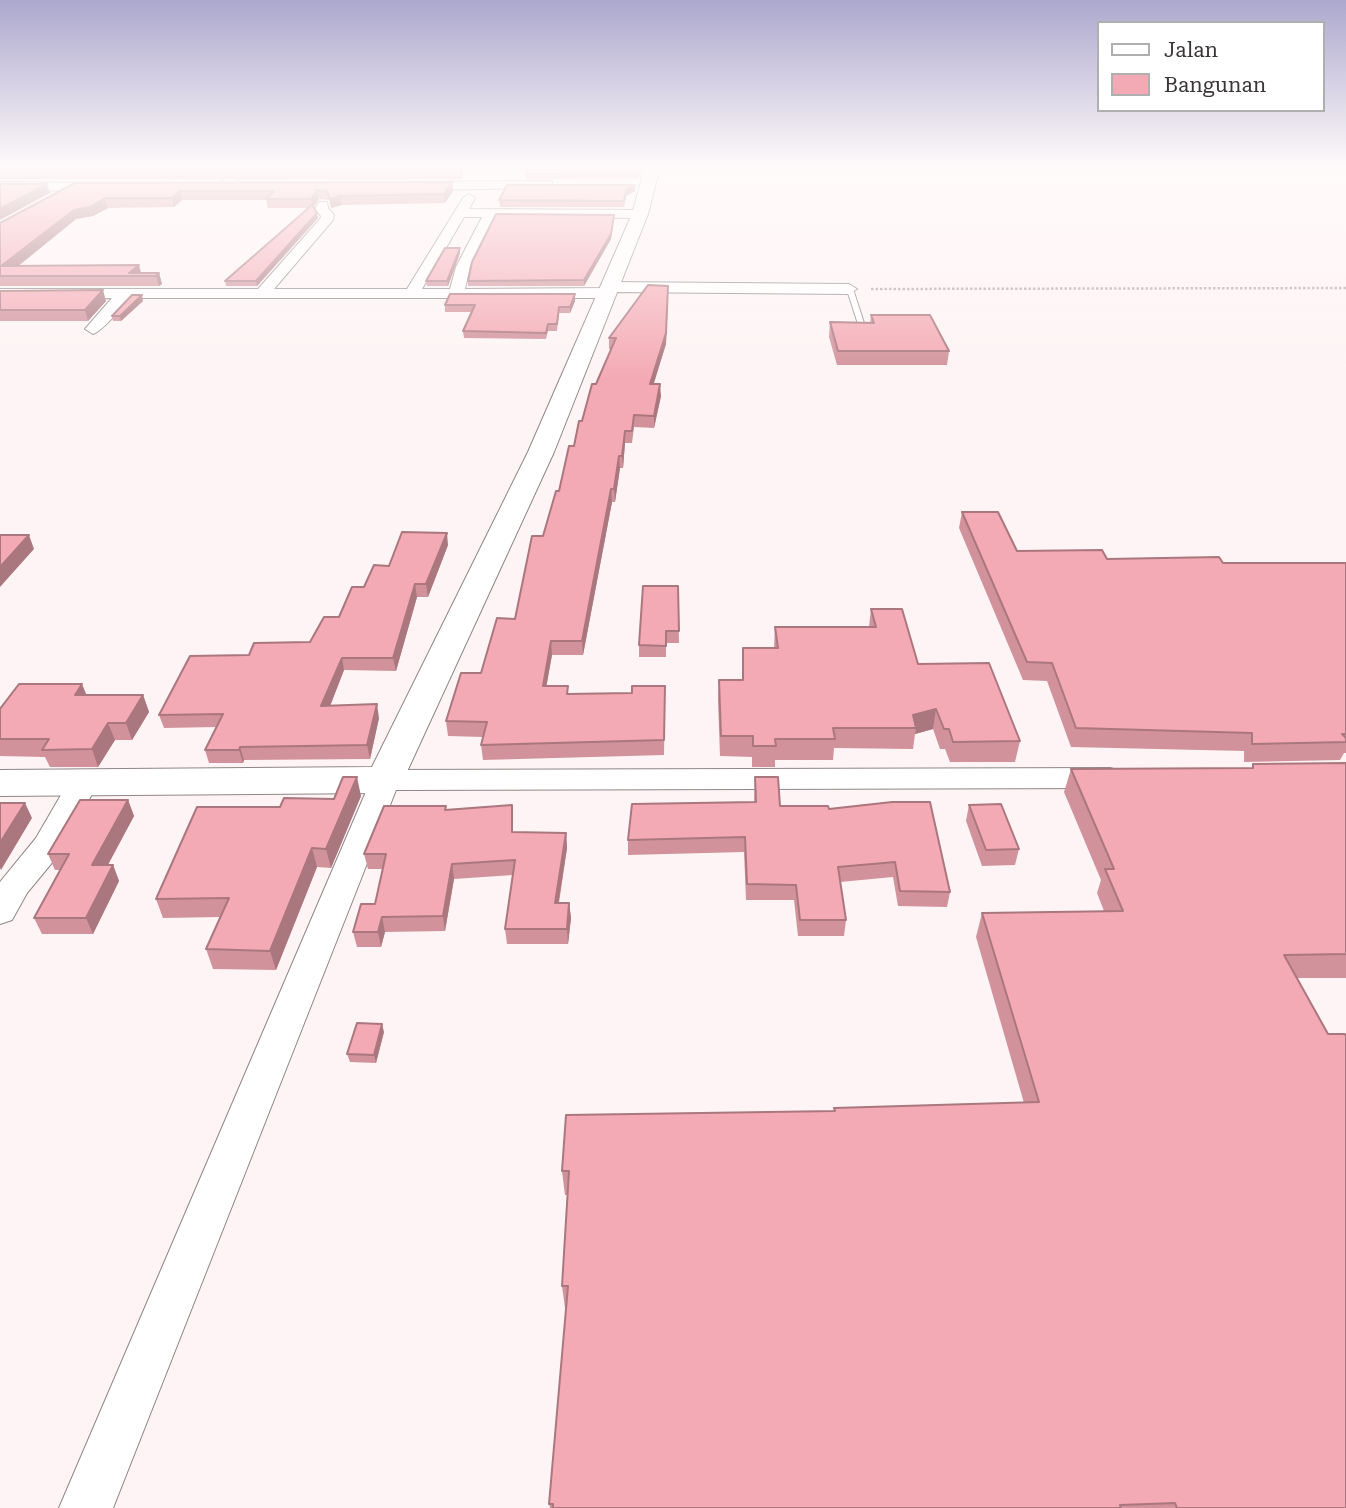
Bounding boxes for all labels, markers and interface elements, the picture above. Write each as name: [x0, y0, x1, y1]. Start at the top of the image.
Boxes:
legend: [1098, 21, 1325, 112]
text: Jalan: [1164, 38, 1218, 62]
text: Bangunan: [1164, 73, 1266, 97]

